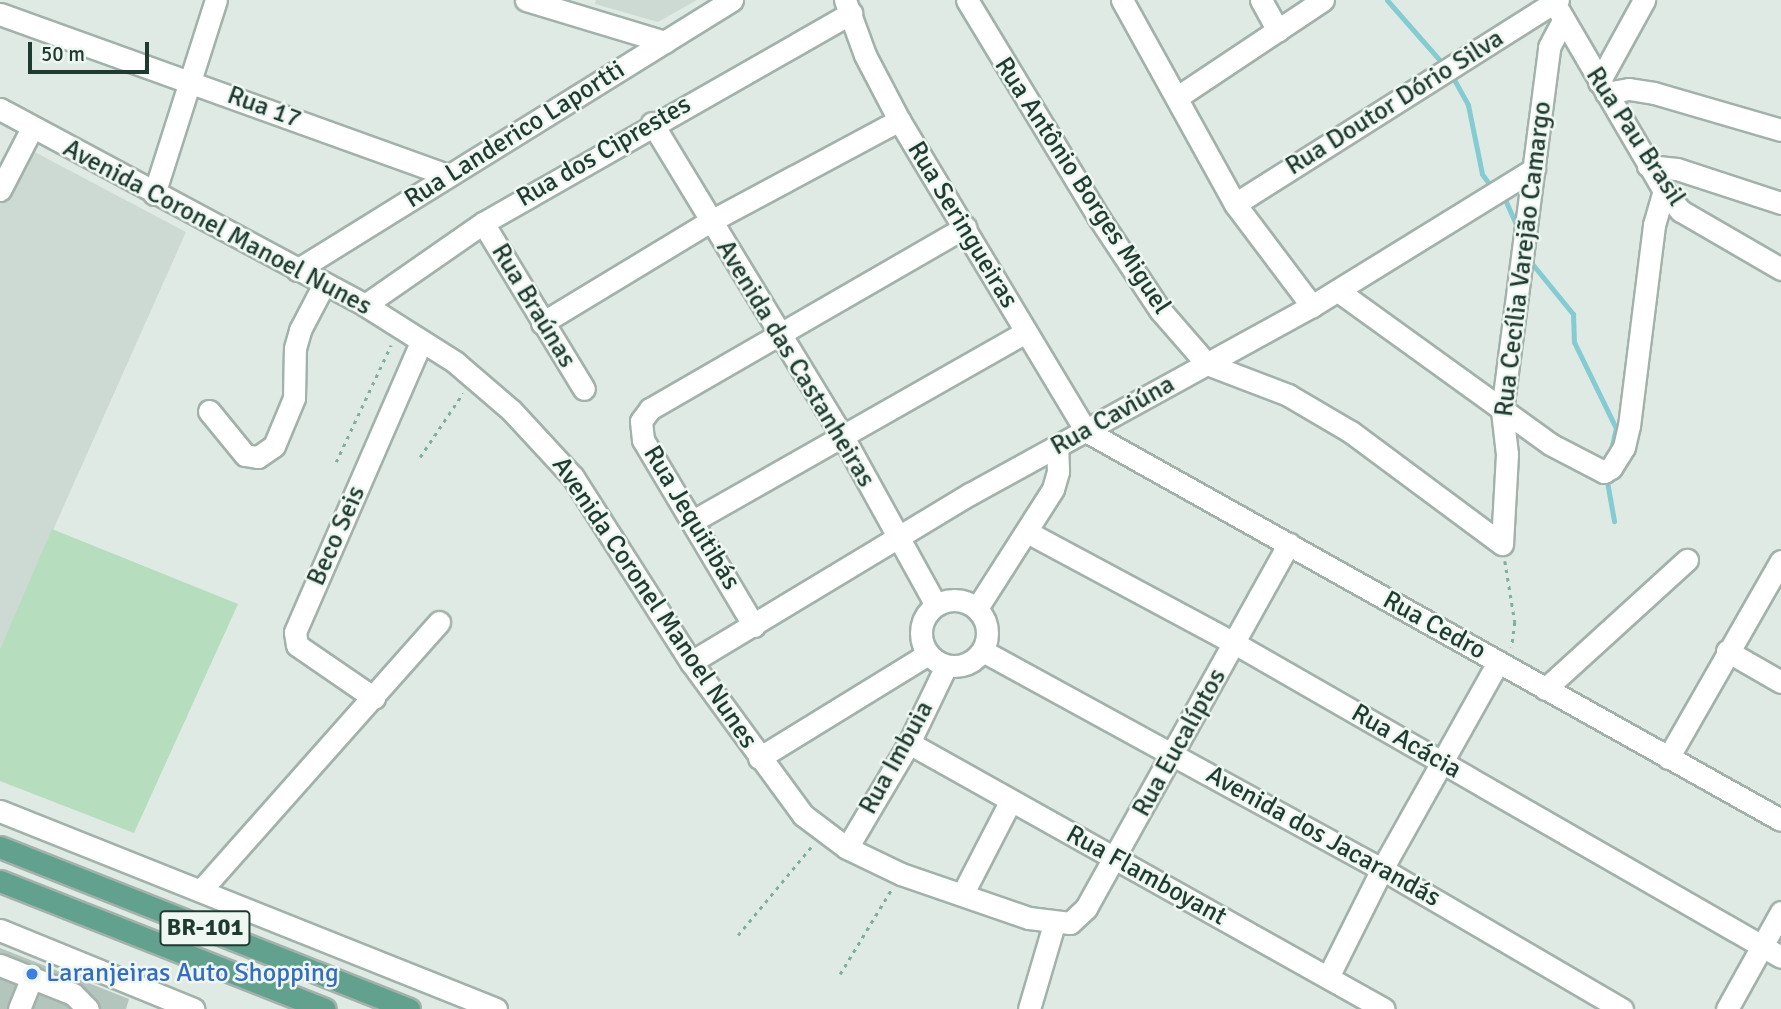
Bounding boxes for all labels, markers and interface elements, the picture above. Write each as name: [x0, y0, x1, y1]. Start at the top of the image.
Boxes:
street label: Rua Doutor Dório Silva: [1280, 23, 1510, 183]
scale bar: [32, 28, 152, 72]
text: 50 m: [41, 41, 85, 67]
street label: Rua Antônio Borges Miguel: [987, 52, 1177, 320]
street label: Rua Landerico Laportti: [399, 55, 631, 215]
street label: Rua Pau Brasil: [1578, 62, 1692, 212]
street label: Rua 17: [223, 80, 305, 136]
street label: Rua dos Ciprestes: [511, 90, 697, 214]
street label: Rua Cecília Varejão Camargo: [1489, 99, 1559, 419]
street label: Avenida Coronel Manoel Nunes: [57, 133, 377, 323]
street label: Rua Seringueiras: [900, 136, 1024, 314]
street label: Avenida das Castanheiras: [709, 235, 881, 493]
street label: Rua Braúnas: [484, 238, 582, 374]
street label: Rua Caviúna: [1046, 369, 1180, 463]
street label: Rua Jequitibás: [636, 440, 746, 596]
street label: Avenida Coronel Manoel Nunes: [545, 451, 763, 755]
street label: Beco Seis: [301, 481, 373, 591]
street label: Rua Cedro: [1377, 585, 1491, 667]
street label: Rua Eucalíptos: [1127, 664, 1233, 822]
street label: Rua Imbuia: [853, 696, 941, 820]
street label: Rua Acácia: [1345, 698, 1467, 786]
street label: Avenida dos Jacarandás: [1200, 760, 1446, 914]
street label: Rua Flamboyant: [1060, 819, 1232, 933]
road number: BR-101: [158, 908, 252, 948]
place label: Laranjeiras Auto Shopping: [46, 958, 339, 990]
marker: Laranjeiras Auto Shopping: [24, 966, 40, 982]

